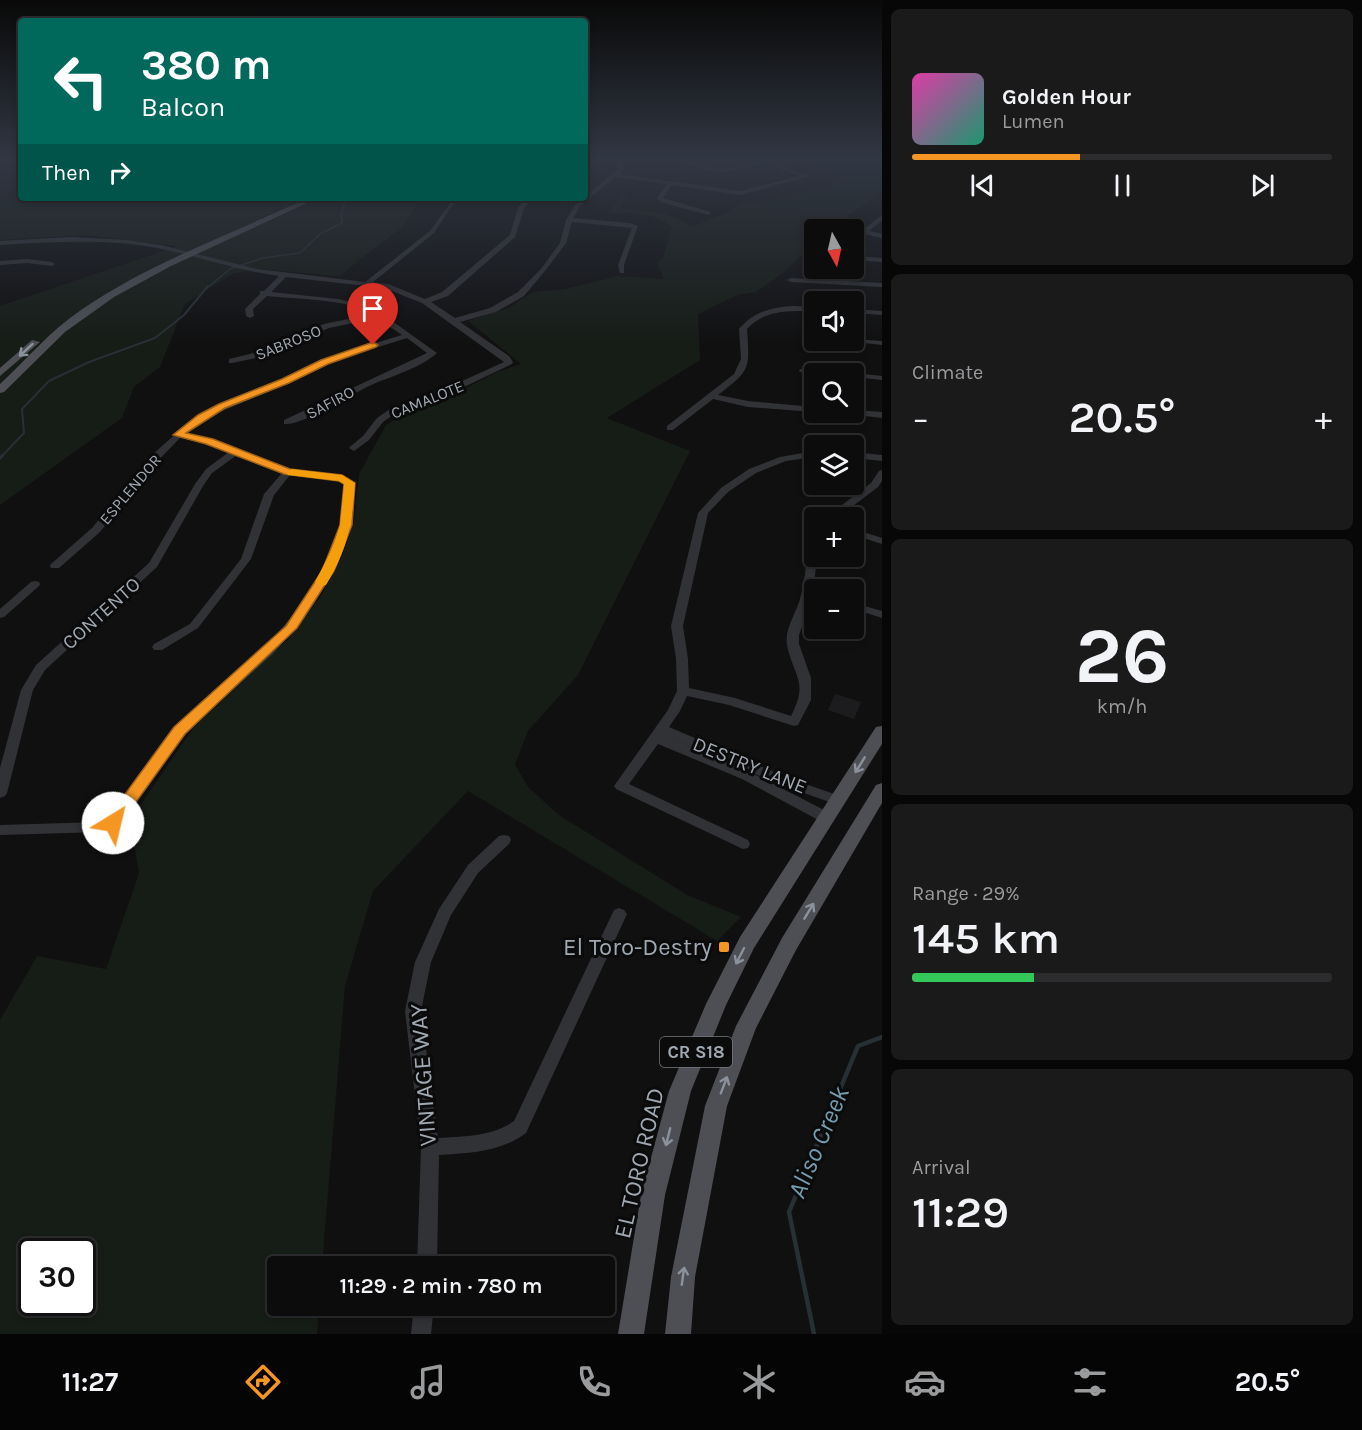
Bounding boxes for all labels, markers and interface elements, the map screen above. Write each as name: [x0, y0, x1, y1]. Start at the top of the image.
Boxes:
text: 380 m: [141, 40, 271, 90]
icon: left: [42, 42, 120, 120]
text: Golden Hour: [1002, 84, 1131, 110]
text: Balcon: [141, 91, 225, 123]
text: Lumen: [1002, 110, 1065, 133]
icon: right: [103, 156, 136, 189]
text: Then: [42, 160, 91, 186]
icon: previous: [966, 169, 999, 202]
icon: pause: [1106, 169, 1139, 202]
icon: next: [1246, 169, 1279, 202]
north arrow: [804, 219, 864, 279]
map controls: [804, 219, 864, 639]
pin: [347, 283, 398, 345]
button: sound: [804, 291, 864, 351]
icon: arrive: [356, 292, 389, 325]
street label: SABROSO: [253, 321, 324, 364]
one-way arrow: [18, 343, 33, 357]
text: Climate: [912, 361, 983, 384]
button: search: [804, 363, 864, 423]
street label: CAMALOTE: [388, 376, 466, 423]
street label: SAFIRO: [303, 382, 358, 423]
text: 20.5°: [1069, 391, 1175, 443]
text: −: [912, 399, 929, 437]
text: +: [1315, 399, 1332, 437]
button: layers: [804, 435, 864, 495]
street label: ESPLENDOR: [96, 450, 165, 528]
button: +: [804, 507, 864, 567]
street label: CONTENTO: [58, 572, 145, 654]
button: −: [804, 579, 864, 639]
text: 26: [1075, 610, 1169, 702]
text: km/h: [1097, 695, 1147, 718]
street label: DESTRY LANE: [690, 732, 810, 799]
one-way arrow: [854, 757, 867, 774]
position arrow: [81, 791, 145, 855]
text: Range · 29%: [912, 882, 1020, 905]
one-way arrow: [803, 903, 815, 920]
text: 145 km: [912, 912, 1060, 964]
place label: El Toro-Destry: [563, 933, 712, 961]
marker: El Toro-Destry: [717, 940, 731, 954]
one-way arrow: [734, 947, 746, 965]
street label: VINTAGE WAY: [404, 1003, 442, 1147]
road number: CR S18: [660, 1037, 732, 1067]
one-way arrow: [719, 1077, 730, 1095]
water label: Aliso Creek: [781, 1081, 856, 1203]
street label: EL TORO ROAD: [608, 1085, 670, 1241]
one-way arrow: [662, 1127, 673, 1146]
text: Arrival: [912, 1156, 971, 1179]
text: 11:29: [912, 1186, 1009, 1238]
speed limit sign: 30: [18, 1238, 96, 1316]
one-way arrow: [678, 1266, 689, 1286]
text: 11:29 · 2 min · 780 m: [339, 1273, 543, 1299]
icon: directions: [242, 1361, 284, 1403]
icon: music: [407, 1361, 449, 1403]
icon: phone: [573, 1361, 615, 1403]
icon: climate: [738, 1361, 780, 1403]
icon: car: [904, 1361, 946, 1403]
icon: filters: [1069, 1361, 1111, 1403]
text: 11:27: [62, 1366, 118, 1398]
text: 20.5°: [1235, 1366, 1300, 1398]

